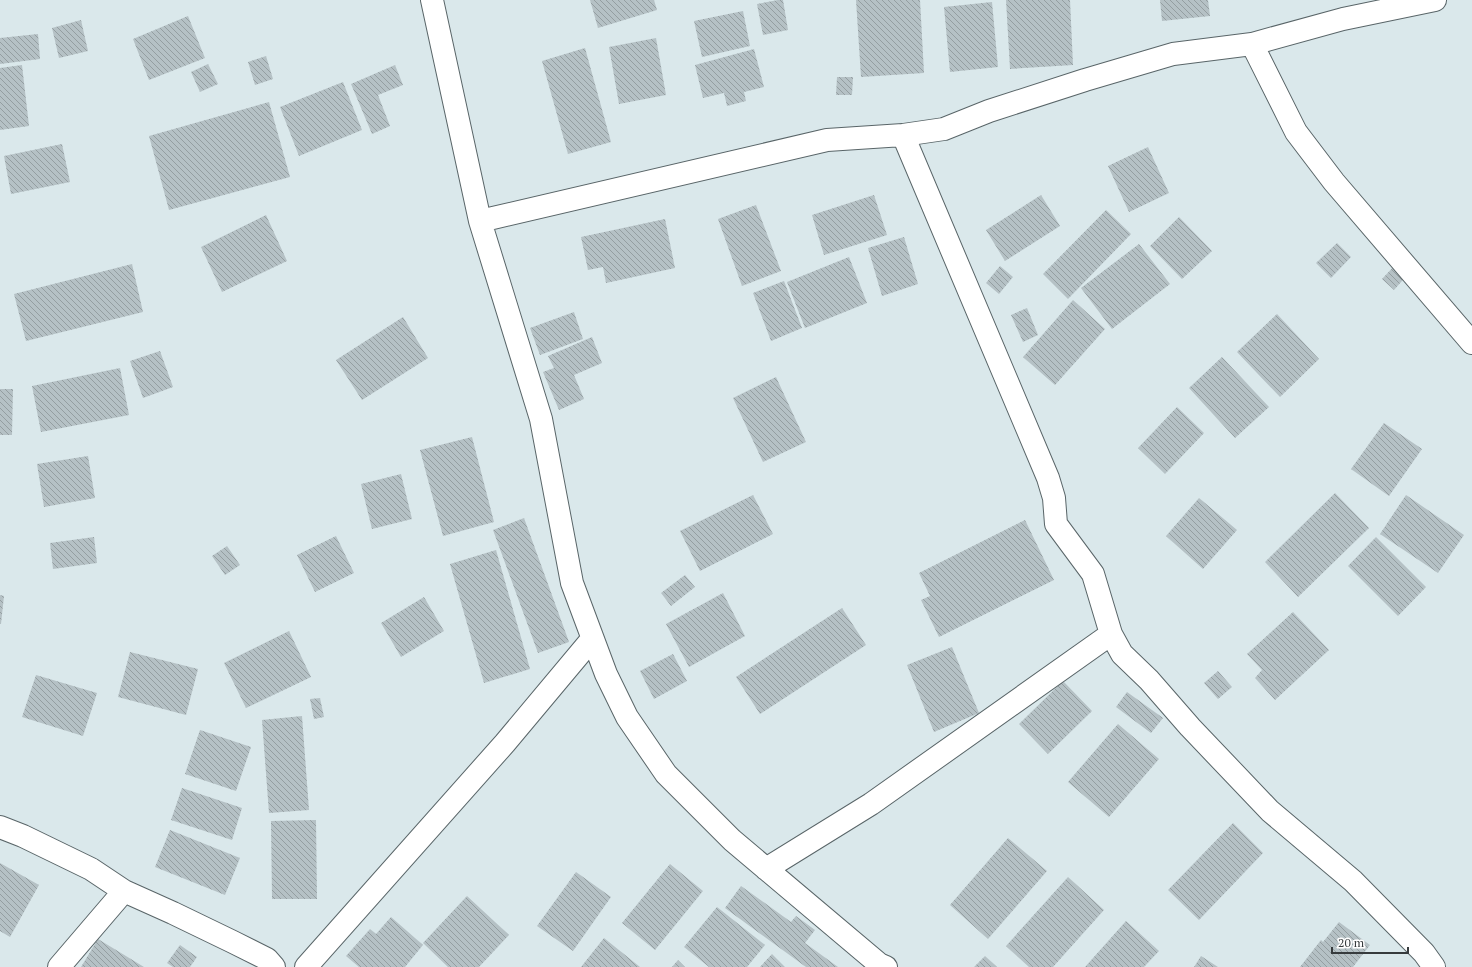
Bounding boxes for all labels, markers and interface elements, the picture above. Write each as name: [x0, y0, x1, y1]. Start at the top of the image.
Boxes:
scale bar: [1332, 929, 1408, 955]
text: 20 m: [1338, 935, 1365, 950]

